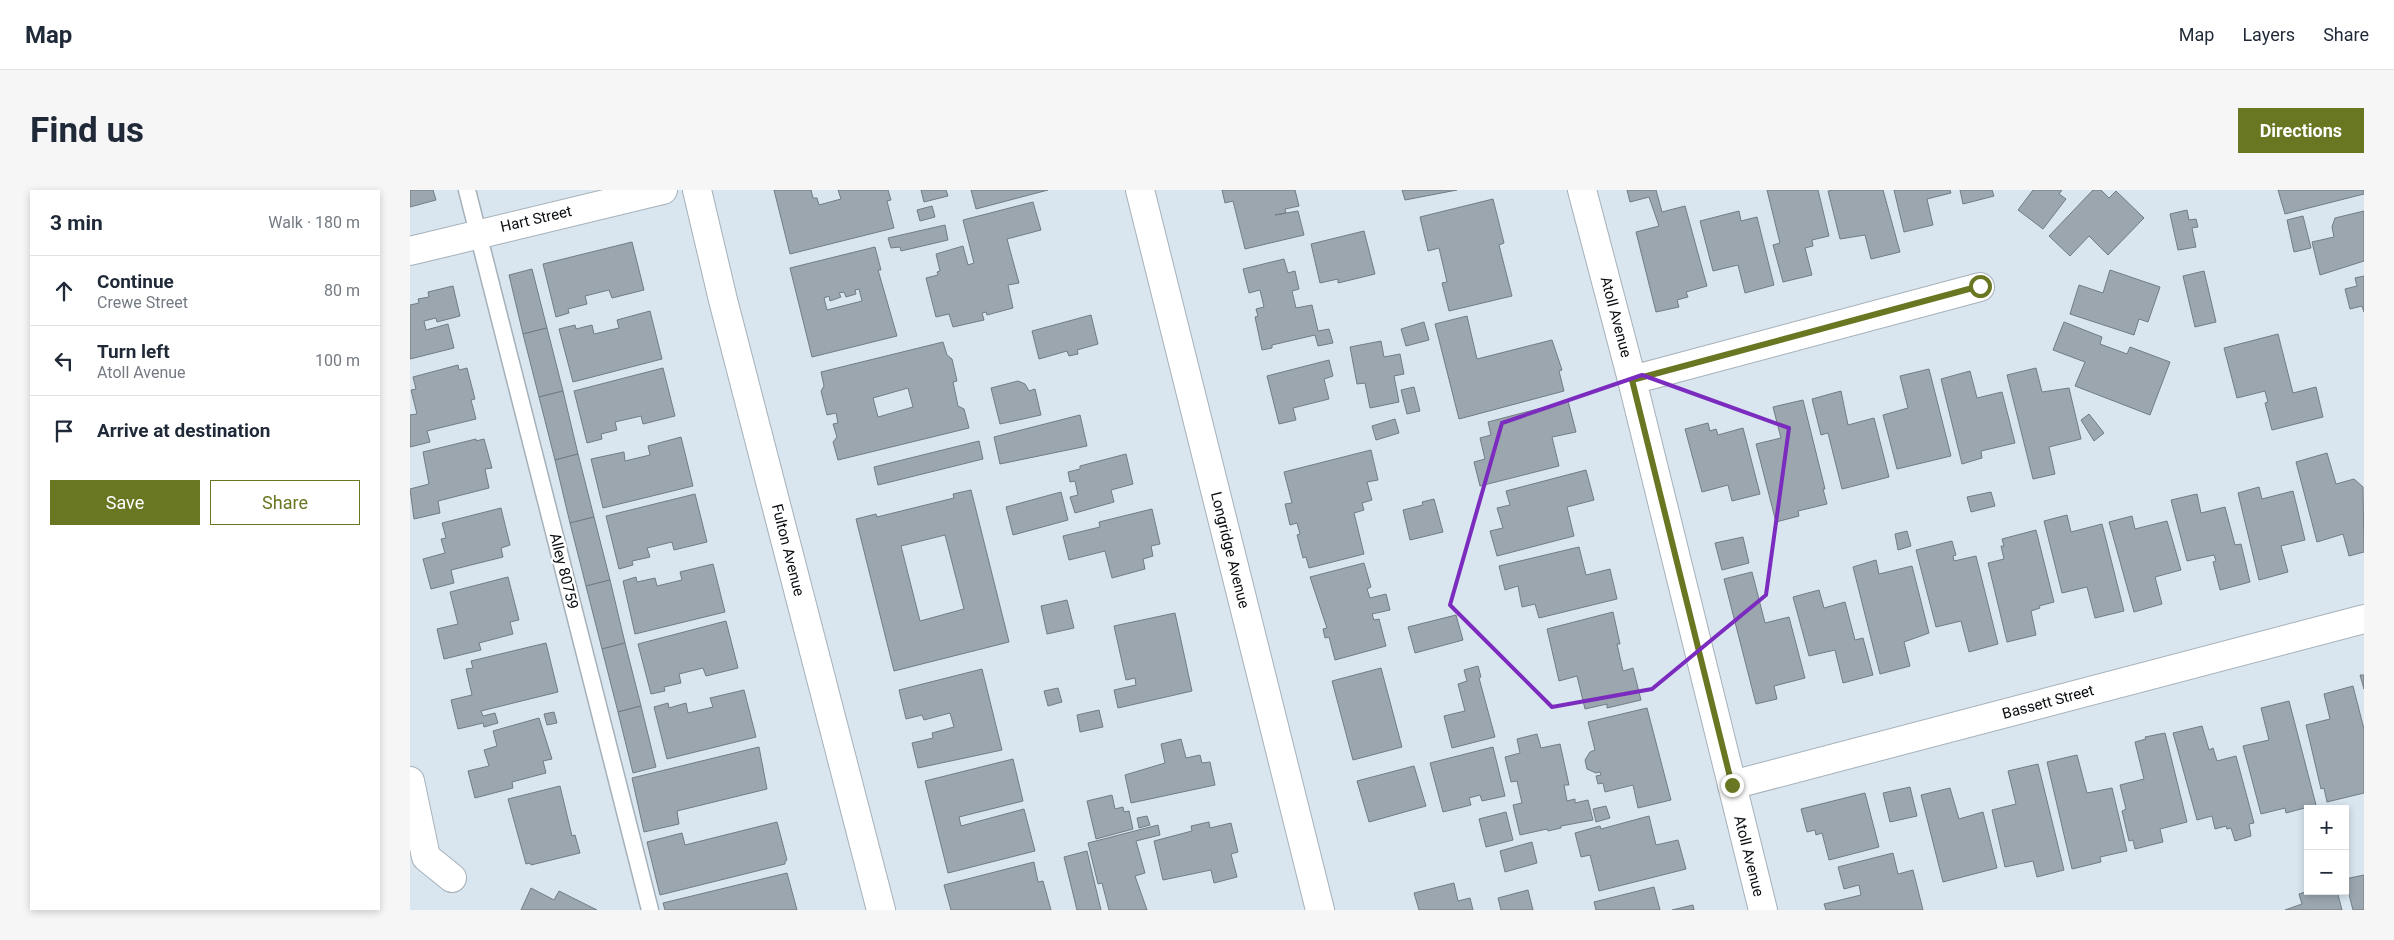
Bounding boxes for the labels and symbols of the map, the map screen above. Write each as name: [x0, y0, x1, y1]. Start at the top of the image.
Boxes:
street label: Hart Street: [499, 202, 573, 236]
street label: Atoll Avenue: [1597, 275, 1635, 359]
route start: [1969, 275, 1992, 298]
street label: Longridge Avenue: [1207, 490, 1253, 610]
street label: Fulton Avenue: [768, 502, 808, 598]
street label: Alley 80759: [546, 531, 582, 611]
street label: Bassett Street: [2000, 681, 2096, 723]
route end: [1721, 774, 1744, 797]
street label: Atoll Avenue: [1730, 814, 1768, 899]

